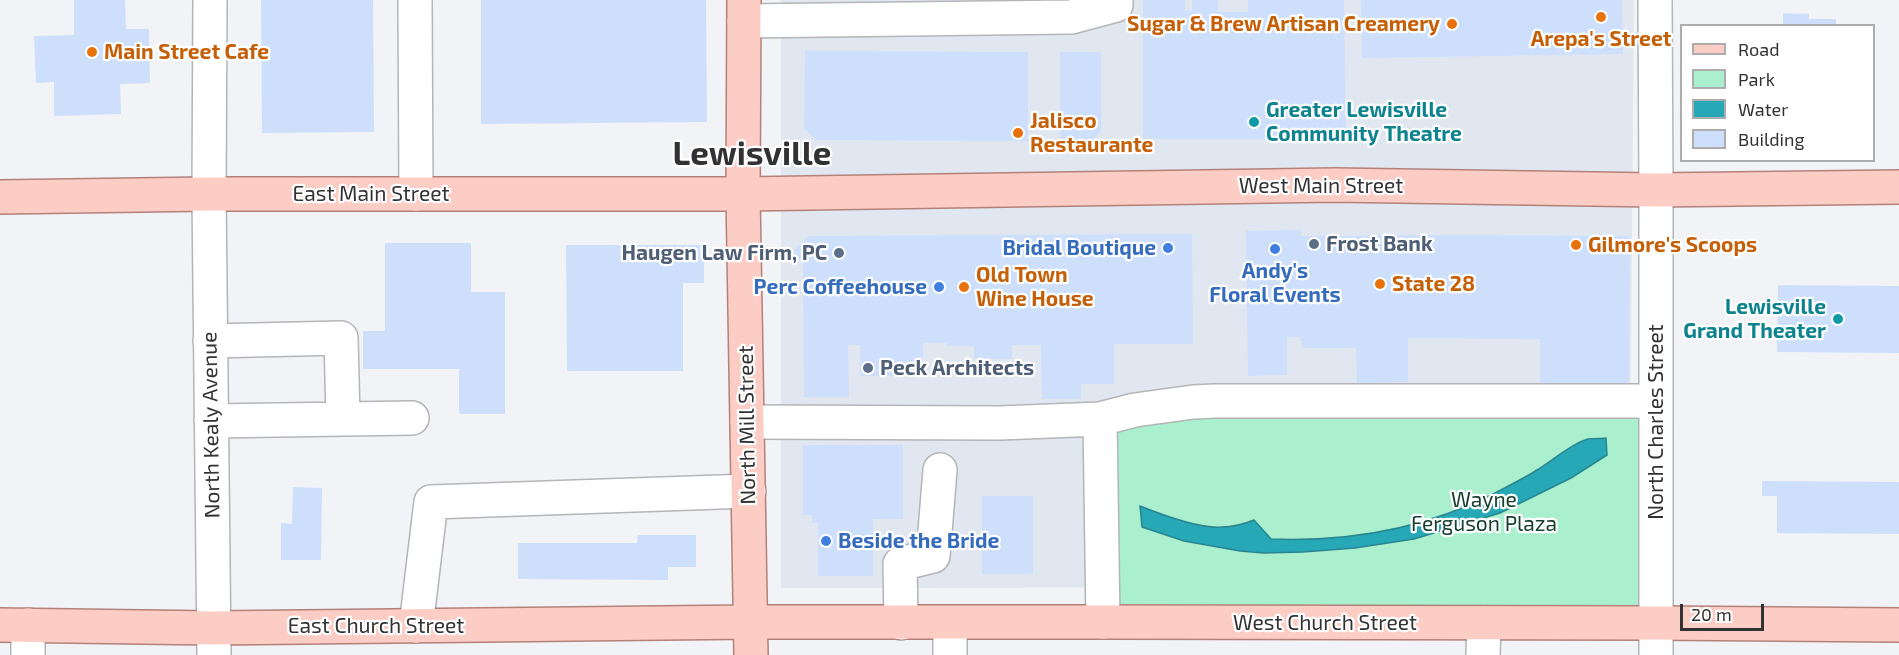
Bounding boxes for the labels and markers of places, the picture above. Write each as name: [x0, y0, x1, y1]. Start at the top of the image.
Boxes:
marker: Arepa's Street: [1594, 10, 1608, 24]
place label: Sugar & Brew Artisan Creamery: [1127, 11, 1440, 37]
marker: Sugar & Brew Artisan Creamery: [1445, 17, 1459, 31]
place label: Arepa's Street: [1531, 26, 1671, 52]
place label: Main Street Cafe: [104, 39, 269, 65]
marker: Main Street Cafe: [85, 45, 99, 59]
place label: Greater Lewisville Community Theatre: [1266, 97, 1462, 147]
place label: Jalisco Restaurante: [1030, 108, 1153, 158]
marker: Greater Lewisville Community Theatre: [1247, 115, 1261, 129]
marker: Jalisco Restaurante: [1011, 126, 1025, 140]
place label: Frost Bank: [1326, 231, 1433, 257]
place label: Gilmore's Scoops: [1588, 232, 1757, 258]
place label: Bridal Boutique: [1002, 235, 1156, 261]
marker: Frost Bank: [1307, 237, 1321, 251]
marker: Gilmore's Scoops: [1569, 238, 1583, 252]
place label: Haugen Law Firm, PC: [621, 240, 827, 266]
marker: Bridal Boutique: [1161, 241, 1175, 255]
marker: Andy's Floral Events: [1268, 242, 1282, 256]
marker: Haugen Law Firm, PC: [832, 246, 846, 260]
place label: Andy's Floral Events: [1209, 258, 1341, 308]
place label: Old Town Wine House: [976, 262, 1094, 312]
place label: State 28: [1392, 271, 1475, 297]
place label: Perc Coffeehouse: [754, 274, 927, 300]
marker: State 28: [1373, 277, 1387, 291]
marker: Perc Coffeehouse: [932, 280, 946, 294]
marker: Old Town Wine House: [957, 280, 971, 294]
place label: Lewisville Grand Theater: [1683, 294, 1826, 344]
marker: Lewisville Grand Theater: [1831, 312, 1845, 326]
place label: Peck Architects: [880, 355, 1034, 381]
marker: Peck Architects: [861, 361, 875, 375]
place label: Beside the Bride: [838, 528, 999, 554]
marker: Beside the Bride: [819, 534, 833, 548]

